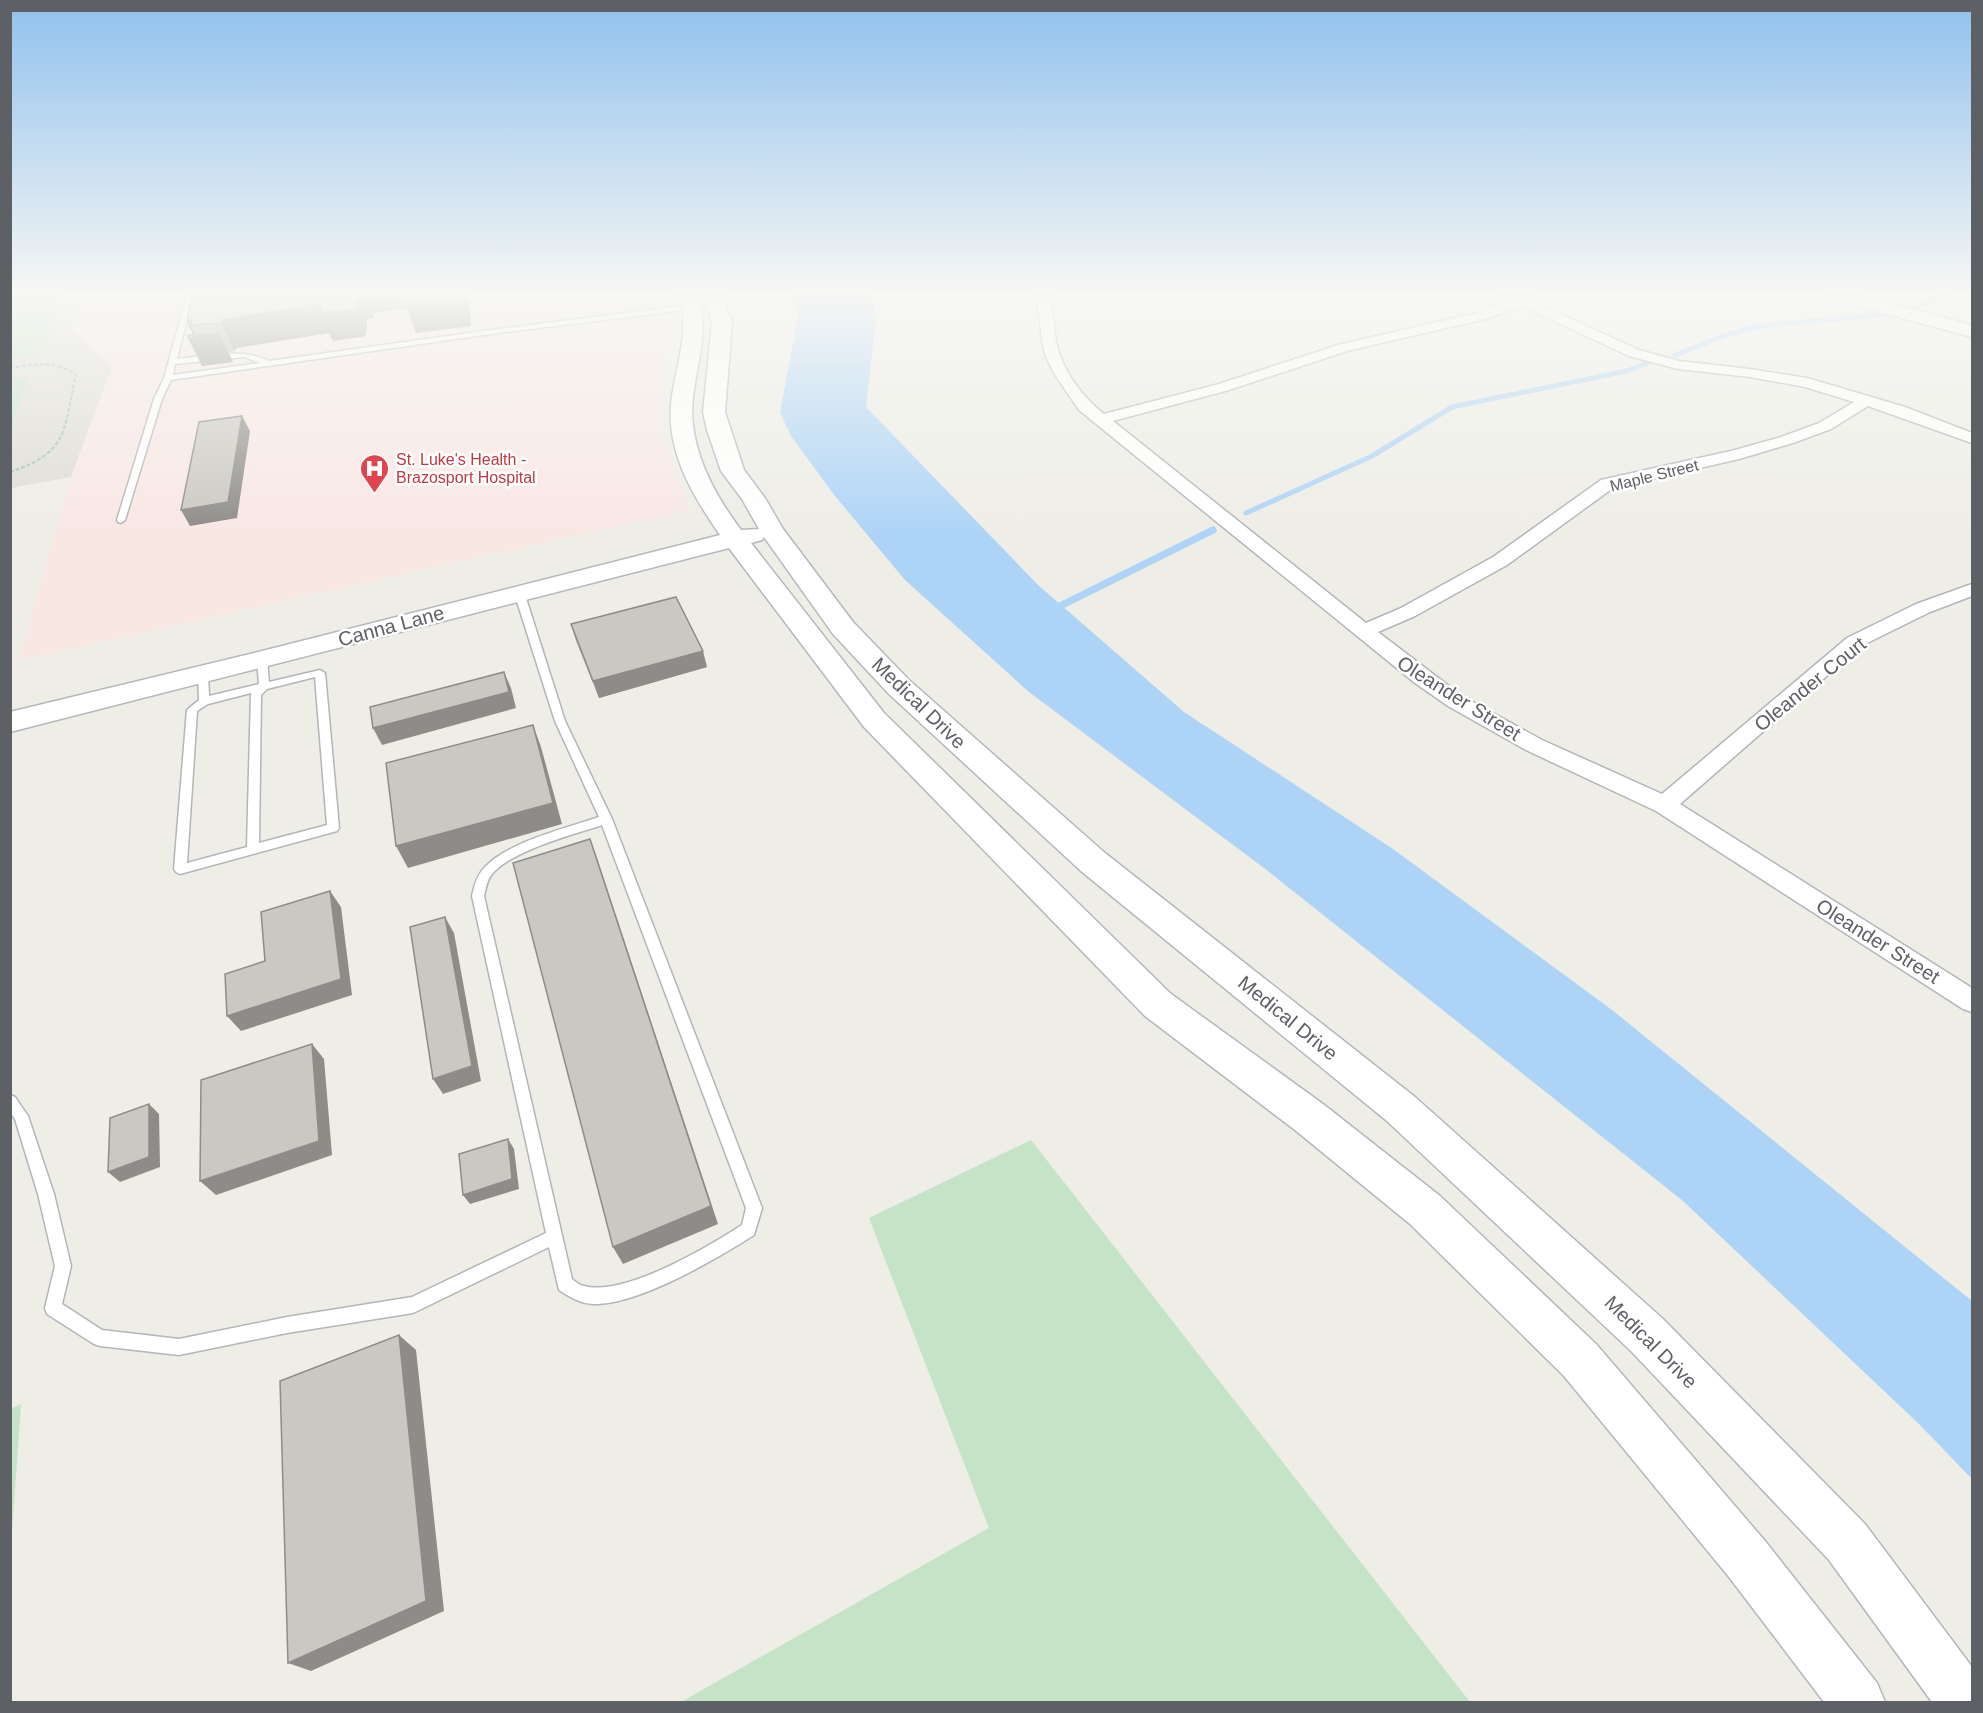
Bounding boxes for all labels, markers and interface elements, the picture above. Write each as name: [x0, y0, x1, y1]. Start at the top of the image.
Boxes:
place label: St. Luke's Health - Brazosport Hospital: [396, 451, 536, 486]
hospital icon: St. Luke's Health - Brazosport Hospital: [359, 452, 391, 494]
street label: Maple Street: [1608, 456, 1701, 495]
street label: Canna Lane: [336, 601, 446, 651]
street label: Oleander Court: [1750, 632, 1870, 736]
street label: Oleander Street: [1393, 651, 1525, 745]
street label: Medical Drive: [868, 653, 970, 753]
street label: Oleander Street: [1812, 894, 1944, 988]
street label: Medical Drive: [1234, 971, 1342, 1065]
street label: Medical Drive: [1600, 1291, 1702, 1393]

